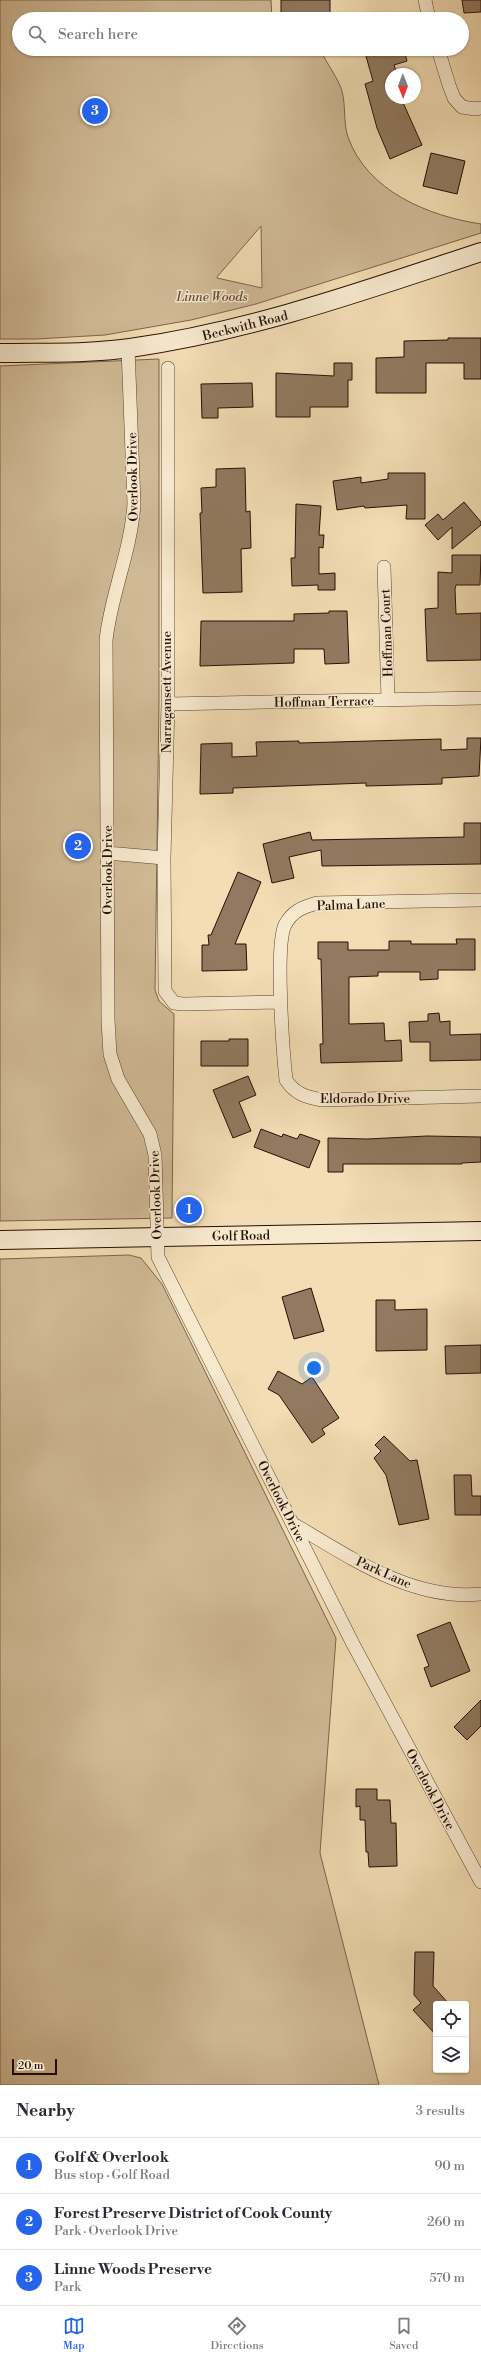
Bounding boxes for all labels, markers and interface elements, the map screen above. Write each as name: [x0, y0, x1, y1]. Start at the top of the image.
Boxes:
search box: [12, 12, 469, 56]
icon: search: [26, 23, 48, 45]
text: Search here: [58, 25, 138, 44]
north arrow: [385, 68, 421, 104]
pin: 3: [82, 96, 108, 126]
park label: Linne Woods: [175, 289, 248, 305]
street label: Beckwith Road: [200, 307, 290, 345]
street label: Overlook Drive: [124, 432, 142, 522]
street label: Hoffman Court: [377, 588, 397, 677]
street label: Narragansett Avenue: [159, 631, 175, 753]
street label: Hoffman Terrace: [274, 693, 375, 711]
street label: Overlook Drive: [100, 825, 116, 915]
pin: 2: [65, 831, 91, 861]
street label: Palma Lane: [316, 896, 386, 914]
street label: Eldorado Drive: [320, 1091, 410, 1107]
street label: Overlook Drive: [146, 1150, 166, 1240]
pin: 1: [176, 1195, 202, 1225]
street label: Golf Road: [212, 1227, 271, 1245]
your location: [304, 1358, 324, 1378]
street label: Overlook Drive: [254, 1458, 309, 1545]
street label: Park Lane: [353, 1554, 414, 1592]
street label: Overlook Drive: [402, 1746, 458, 1833]
map controls: [433, 2001, 469, 2073]
button: locate: [433, 2001, 469, 2037]
button: layers: [433, 2037, 469, 2073]
scale bar: [12, 2057, 57, 2076]
text: 20 m: [18, 2059, 43, 2073]
text: Nearby: [16, 2100, 75, 2122]
text: 3 results: [416, 2103, 465, 2119]
text: Golf & Overlook: [54, 2148, 169, 2167]
text: 1: [26, 2158, 32, 2174]
text: 90 m: [434, 2158, 465, 2174]
text: Bus stop · Golf Road: [54, 2167, 170, 2183]
text: Forest Preserve District of Cook County: [54, 2204, 332, 2223]
text: 2: [25, 2214, 33, 2230]
text: 260 m: [427, 2214, 465, 2230]
text: Park · Overlook Drive: [54, 2223, 178, 2239]
text: Linne Woods Preserve: [54, 2260, 212, 2279]
text: 3: [25, 2270, 33, 2286]
text: 570 m: [429, 2270, 465, 2286]
text: Park: [54, 2279, 81, 2295]
tab: Map: [63, 2315, 85, 2353]
tab: Directions: [211, 2315, 264, 2353]
tab: Saved: [389, 2315, 418, 2353]

